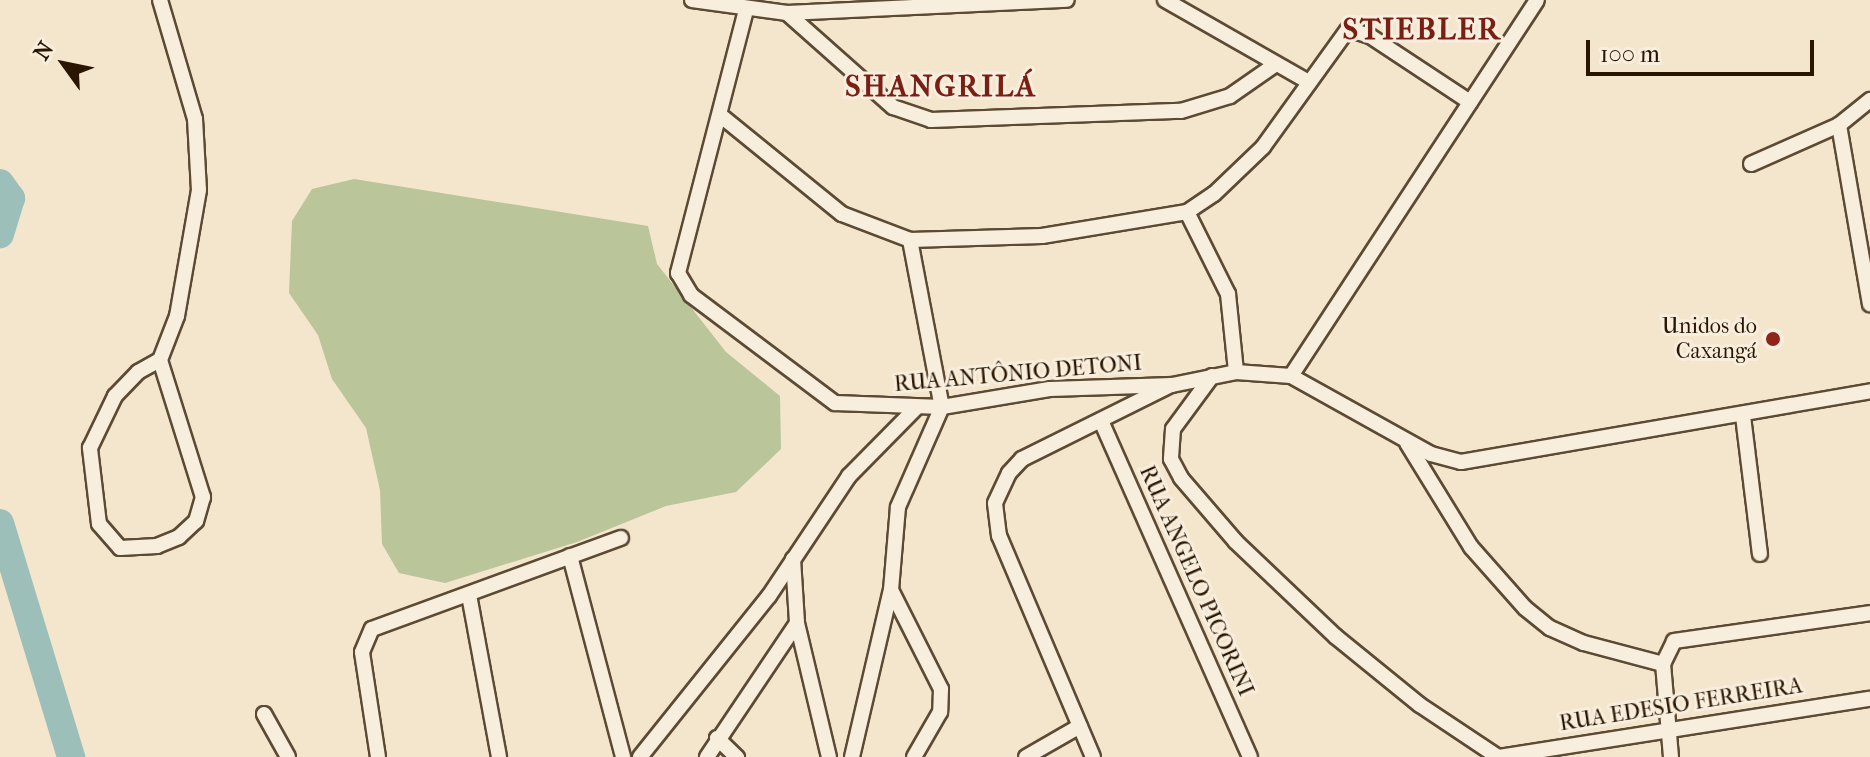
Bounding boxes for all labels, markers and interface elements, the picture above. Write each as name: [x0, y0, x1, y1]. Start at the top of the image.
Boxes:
district label: STIEBLER: [1342, 12, 1502, 48]
north arrow: [24, 24, 104, 104]
scale bar: [1590, 24, 1818, 74]
text: N: [28, 37, 59, 65]
text: 100 m: [1600, 40, 1660, 68]
district label: SHANGRILÁ: [845, 69, 1037, 105]
place label: Unidos do Caxangá: [1662, 313, 1757, 364]
marker: Unidos do Caxangá: [1764, 330, 1782, 348]
street label: RUA ANTÔNIO DETONI: [893, 350, 1143, 398]
street label: RUA ANGELO PICORINI: [1133, 462, 1259, 700]
street label: RUA EDESIO FERREIRA: [1558, 673, 1804, 737]

